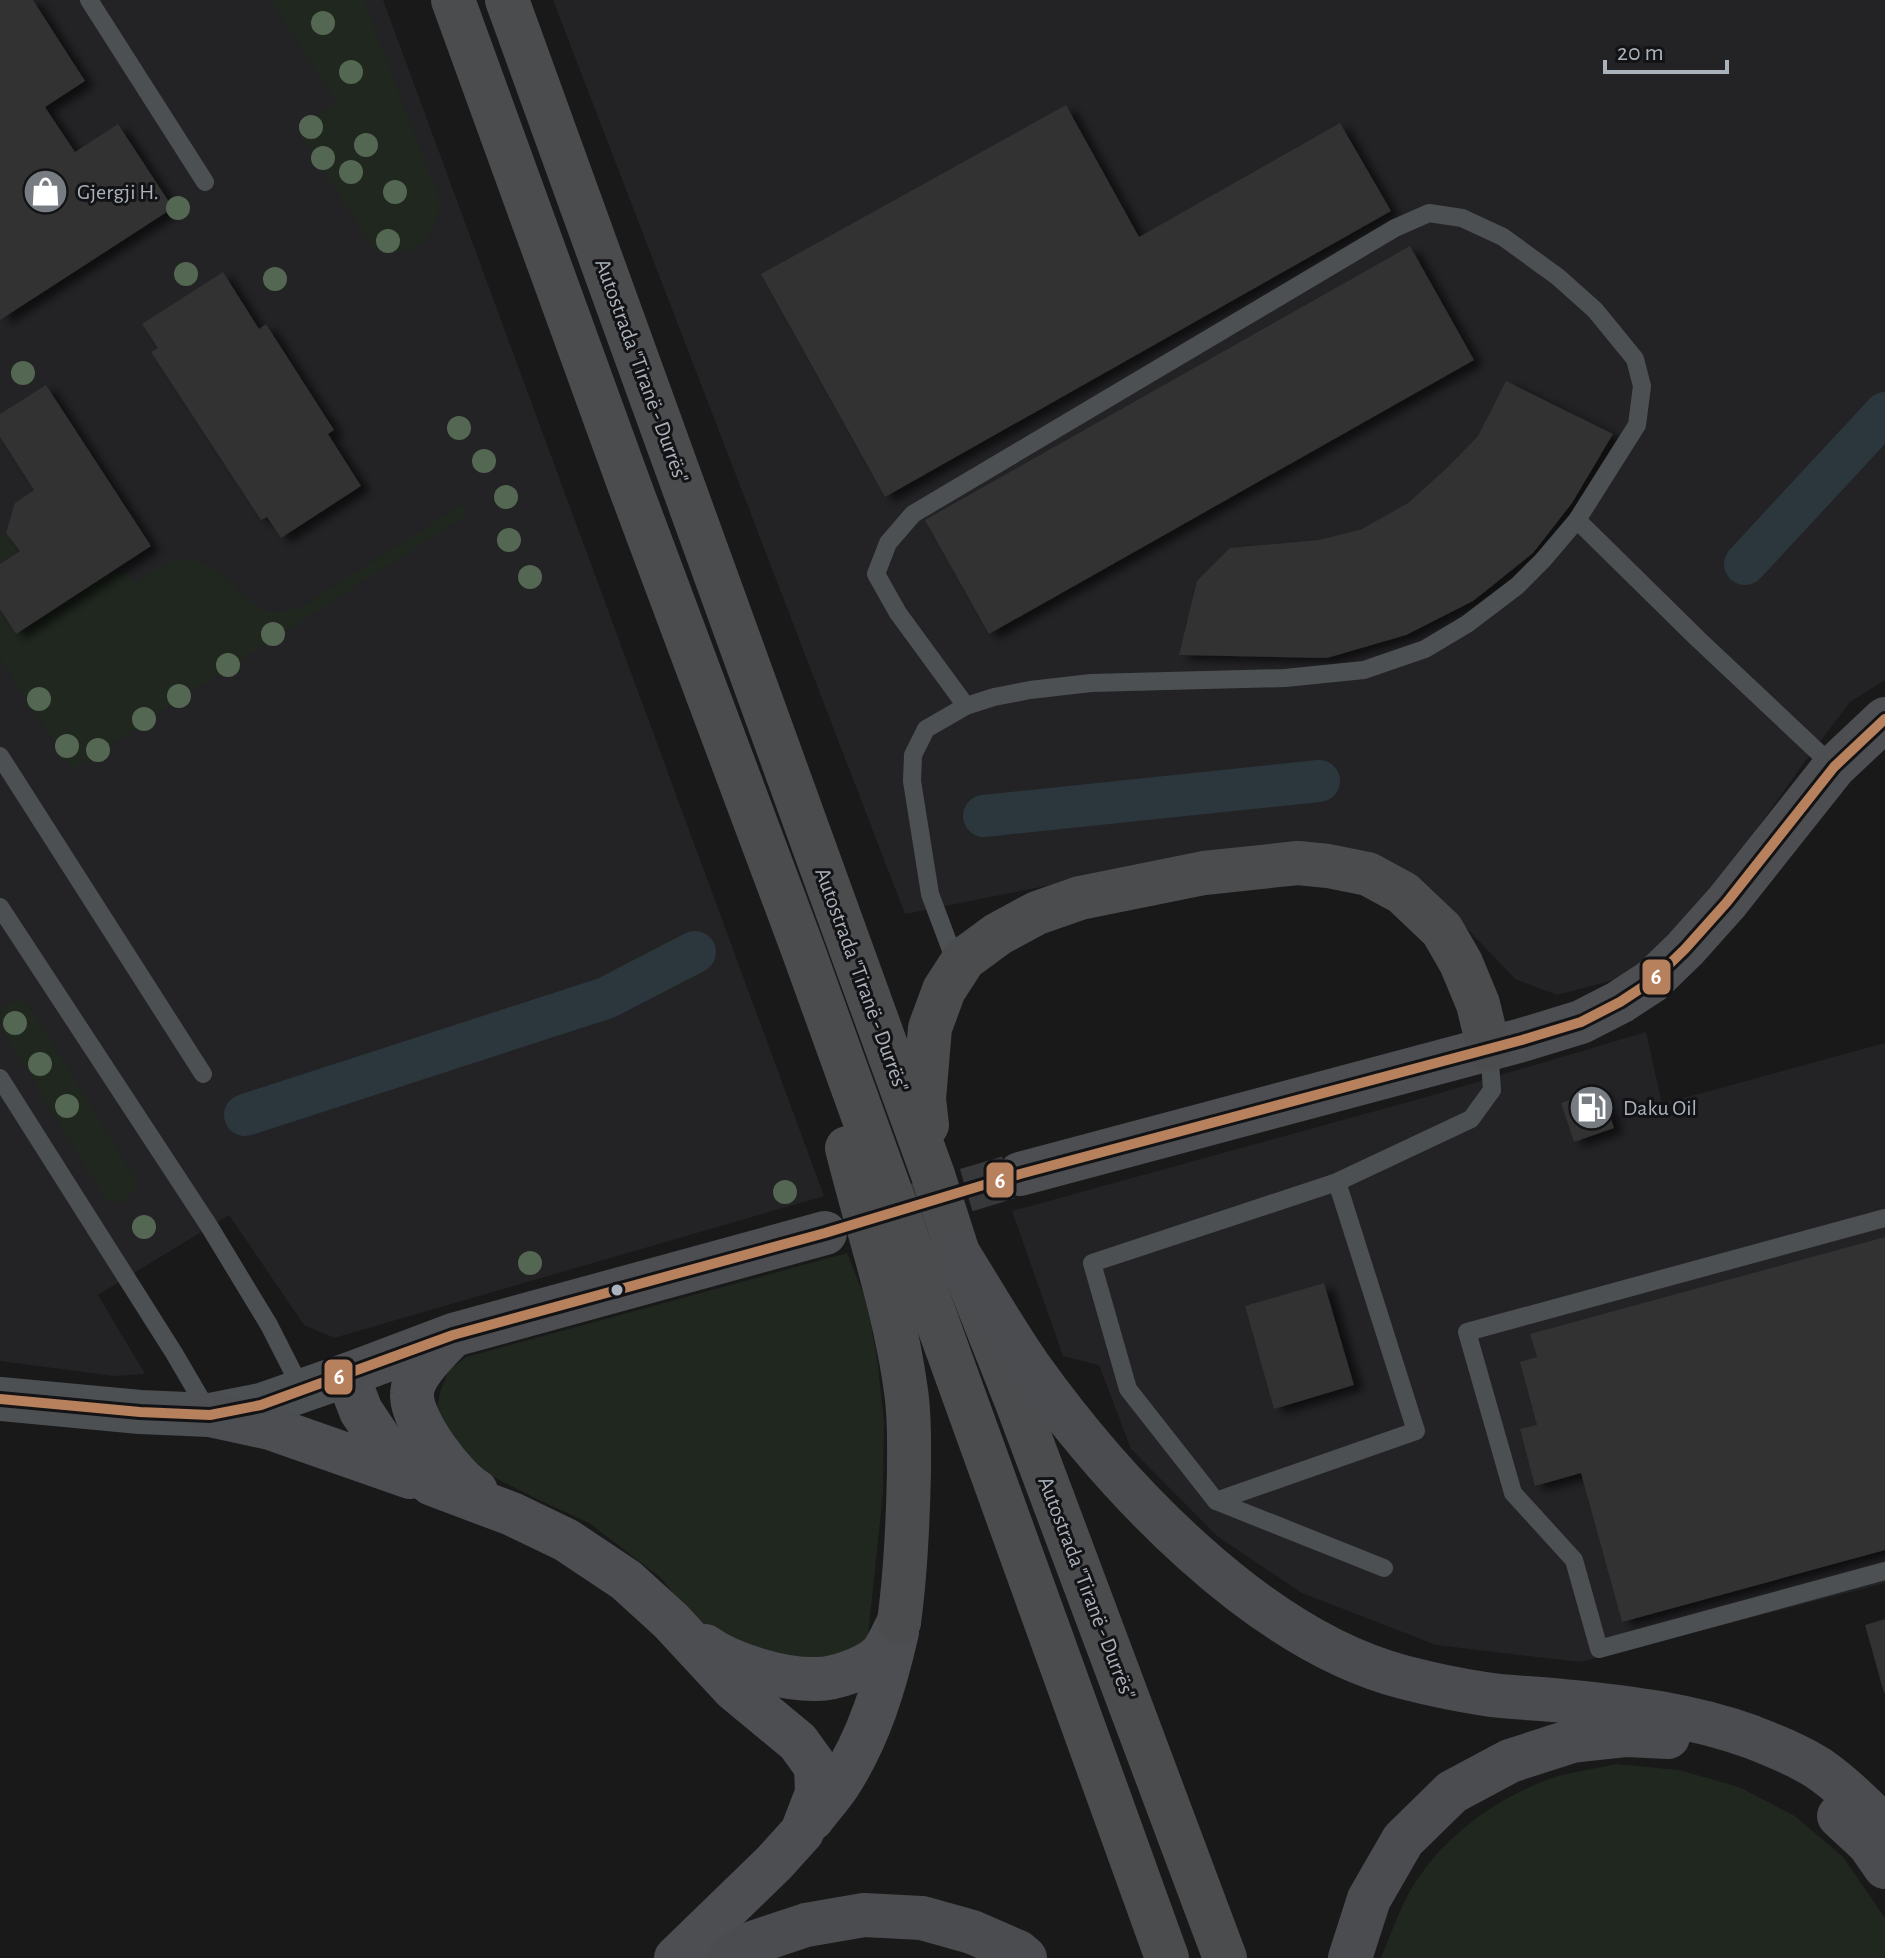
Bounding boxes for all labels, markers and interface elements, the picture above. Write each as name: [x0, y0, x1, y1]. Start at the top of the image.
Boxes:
scale bar: [1605, 24, 1727, 74]
text: 20 m: [1617, 41, 1664, 65]
shop icon: Gjergji H.: [22, 168, 70, 216]
place label: Gjergji H.: [77, 181, 159, 203]
street label: Autostrada "Tiranë - Durrës": [591, 256, 693, 486]
street label: Autostrada "Tiranë - Durrës": [811, 865, 913, 1095]
line badge: 6: [1641, 958, 1672, 996]
text: 6: [1651, 966, 1661, 988]
fuel station icon: Daku Oil: [1568, 1084, 1616, 1132]
place label: Daku Oil: [1623, 1097, 1697, 1119]
line badge: 6: [985, 1161, 1015, 1199]
text: 6: [995, 1170, 1005, 1192]
unlabelled marker: [609, 1282, 625, 1298]
line badge: 6: [323, 1358, 354, 1396]
text: 6: [334, 1366, 344, 1388]
street label: Autostrada "Tiranë - Durrës": [1034, 1474, 1140, 1702]

